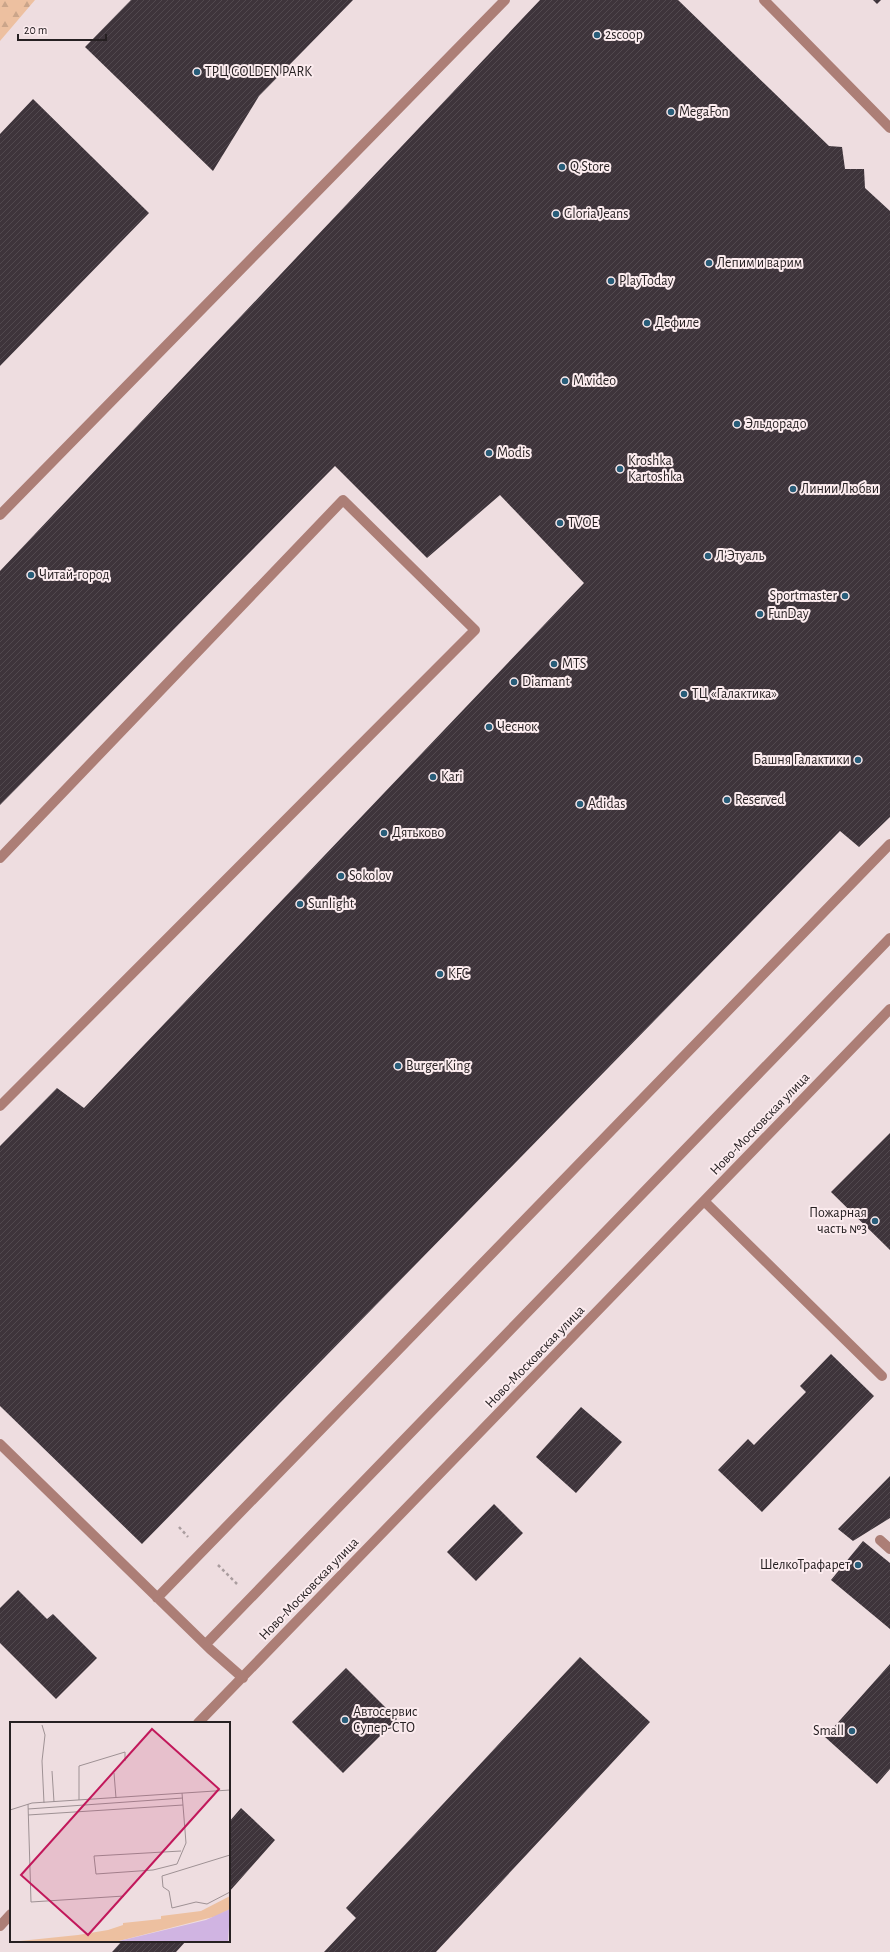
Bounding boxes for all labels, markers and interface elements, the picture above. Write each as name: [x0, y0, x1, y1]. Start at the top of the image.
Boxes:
scale bar: [18, 16, 106, 42]
text: 20 m: [24, 24, 47, 36]
place label: 2scoop: [605, 28, 643, 42]
marker: 2scoop: [592, 30, 602, 40]
place label: ТРЦ GOLDEN PARK: [205, 65, 312, 79]
marker: ТРЦ GOLDEN PARK: [192, 67, 202, 77]
place label: MegaFon: [679, 105, 729, 119]
marker: MegaFon: [666, 107, 676, 117]
place label: Q Store: [570, 160, 610, 174]
marker: Q Store: [557, 162, 567, 172]
place label: Gloria Jeans: [564, 207, 628, 221]
marker: Gloria Jeans: [551, 209, 561, 219]
place label: Лепим и варим: [717, 256, 802, 270]
marker: Лепим и варим: [704, 258, 714, 268]
place label: PlayToday: [619, 274, 673, 288]
marker: PlayToday: [606, 276, 616, 286]
place label: Дефиле: [655, 316, 699, 330]
marker: Дефиле: [642, 318, 652, 328]
place label: M.video: [573, 374, 616, 388]
marker: M.video: [560, 376, 570, 386]
place label: Эльдорадо: [745, 417, 807, 431]
marker: Эльдорадо: [732, 419, 742, 429]
place label: Modis: [497, 446, 530, 460]
marker: Modis: [484, 448, 494, 458]
place label: Kroshka Kartoshka: [628, 454, 683, 484]
marker: Kroshka Kartoshka: [615, 464, 625, 474]
place label: Линии Любви: [801, 482, 879, 496]
marker: Линии Любви: [788, 484, 798, 494]
place label: TVOE: [568, 516, 598, 530]
marker: TVOE: [555, 518, 565, 528]
place label: Л'Этуаль: [716, 549, 764, 563]
marker: Л'Этуаль: [703, 551, 713, 561]
place label: Читай-город: [39, 568, 110, 582]
marker: Читай-город: [26, 570, 36, 580]
place label: Sportmaster: [769, 589, 837, 603]
marker: Sportmaster: [840, 591, 850, 601]
place label: FunDay: [768, 607, 809, 621]
marker: FunDay: [755, 609, 765, 619]
place label: MTS: [562, 657, 586, 671]
marker: MTS: [549, 659, 559, 669]
place label: Diamant: [522, 675, 571, 689]
marker: Diamant: [509, 677, 519, 687]
place label: ТЦ «Галактика»: [692, 687, 777, 701]
marker: ТЦ «Галактика»: [679, 689, 689, 699]
place label: Чеснок: [497, 720, 538, 734]
marker: Чеснок: [484, 722, 494, 732]
place label: Башня Галактики: [753, 753, 850, 767]
marker: Башня Галактики: [853, 755, 863, 765]
place label: Kari: [441, 770, 463, 784]
marker: Kari: [428, 772, 438, 782]
place label: Reserved: [735, 793, 784, 807]
marker: Reserved: [722, 795, 732, 805]
place label: Adidas: [588, 797, 625, 811]
marker: Adidas: [575, 799, 585, 809]
place label: Дятьково: [392, 826, 444, 840]
marker: Дятьково: [379, 828, 389, 838]
place label: Sokolov: [349, 869, 391, 883]
marker: Sokolov: [336, 871, 346, 881]
place label: Sunlight: [308, 897, 355, 911]
marker: Sunlight: [295, 899, 305, 909]
place label: KFC: [448, 967, 469, 981]
marker: KFC: [435, 969, 445, 979]
place label: Burger King: [406, 1059, 470, 1073]
marker: Burger King: [393, 1061, 403, 1071]
street label: Ново-Московская улица: [708, 1070, 813, 1178]
place label: Пожарная часть №3: [809, 1206, 867, 1236]
marker: Пожарная часть №3: [870, 1216, 880, 1226]
street label: Ново-Московская улица: [483, 1303, 588, 1411]
street label: Ново-Московская улица: [257, 1535, 362, 1643]
place label: ШелкоТрафарет: [760, 1558, 851, 1572]
marker: ШелкоТрафарет: [853, 1560, 863, 1570]
place label: Автосервис Супер-СТО: [353, 1705, 418, 1735]
marker: Автосервис Супер-СТО: [340, 1715, 350, 1725]
inset map: [10, 1722, 230, 1942]
place label: Small: [813, 1724, 844, 1738]
marker: Small: [847, 1726, 857, 1736]

